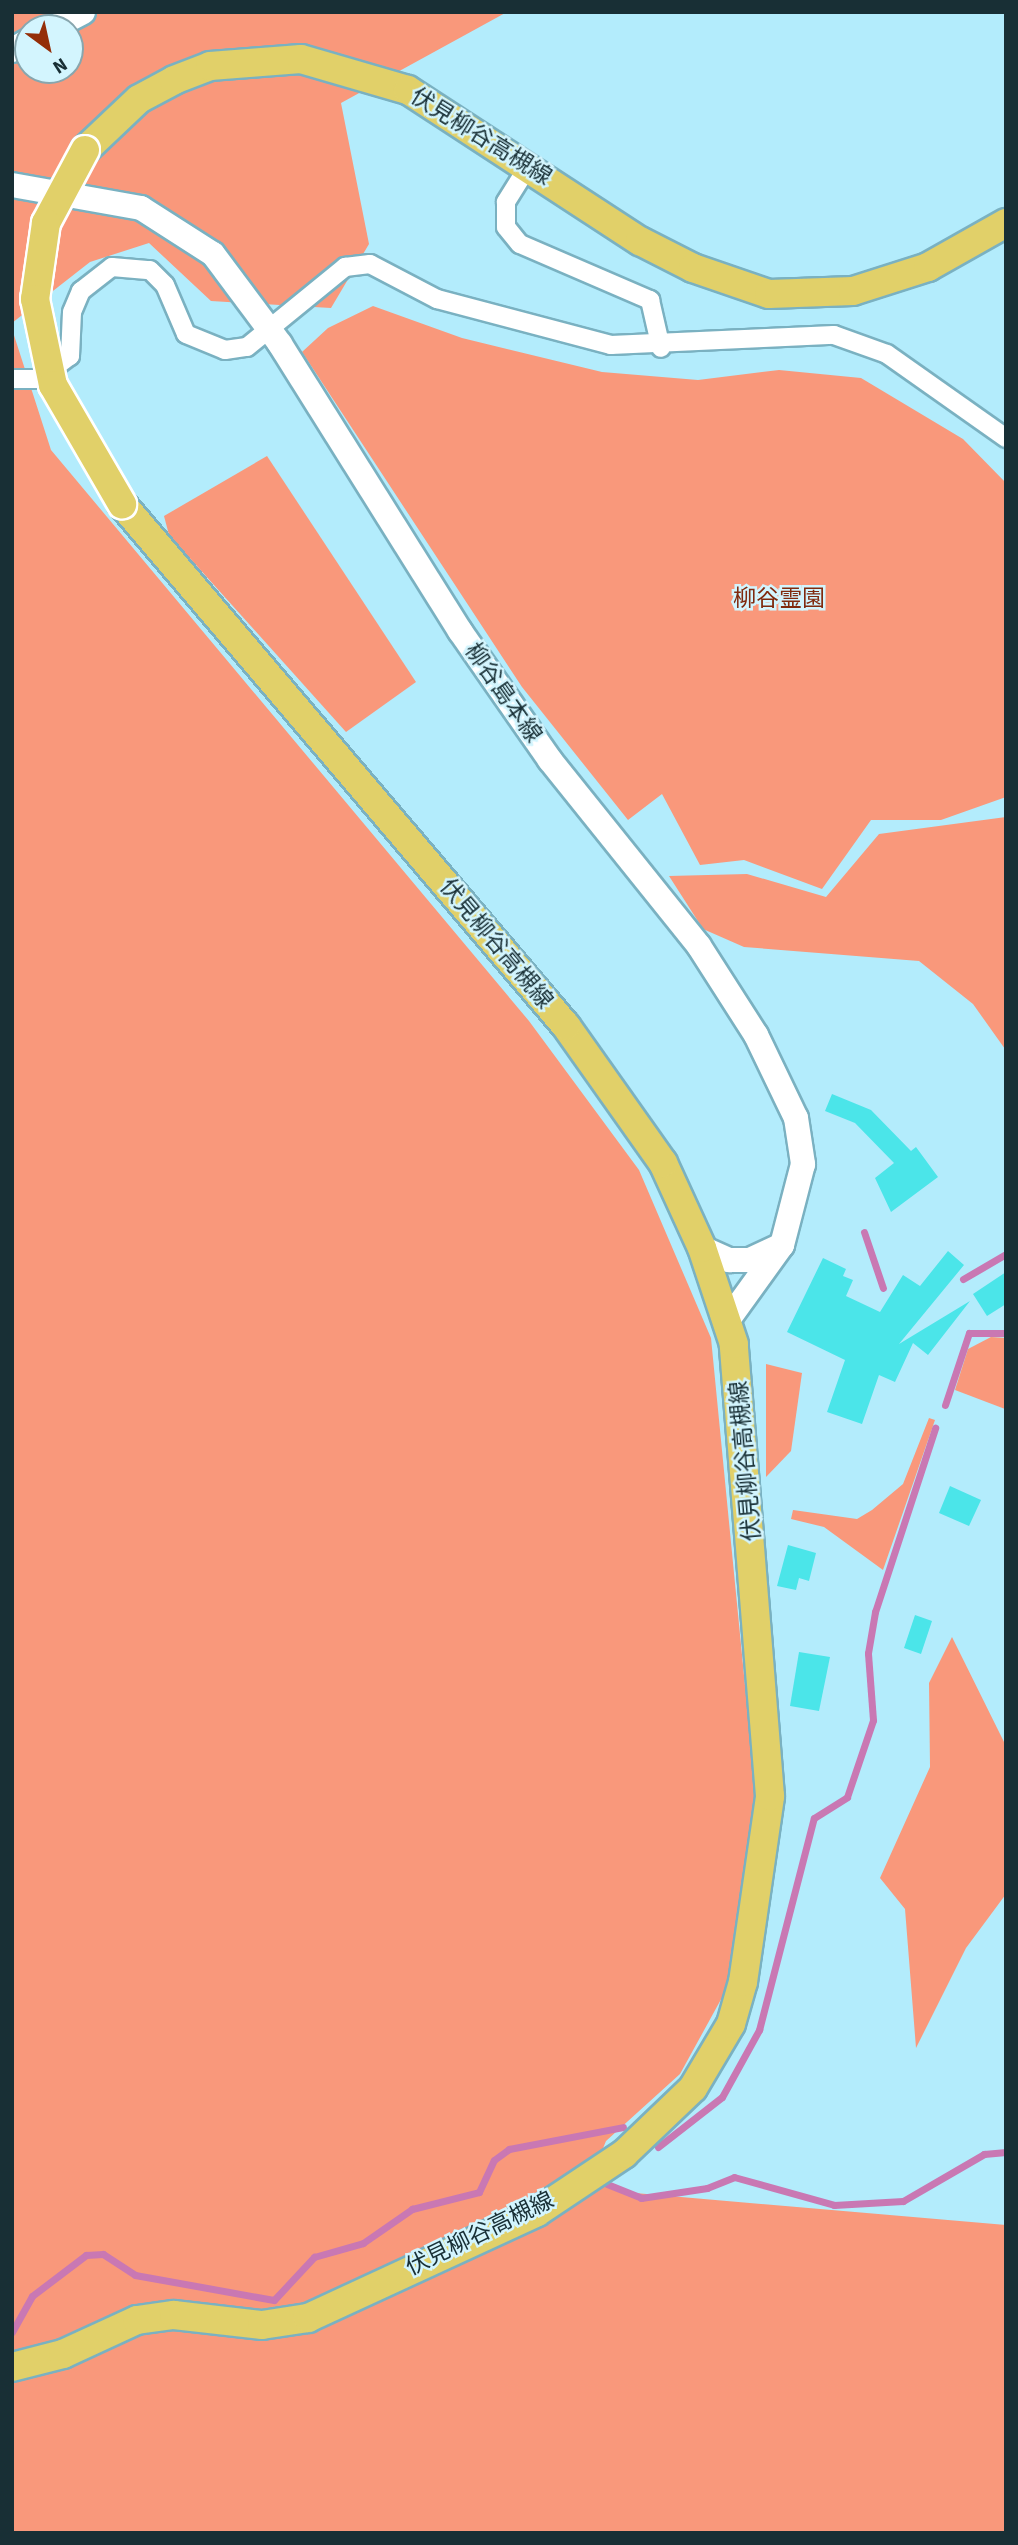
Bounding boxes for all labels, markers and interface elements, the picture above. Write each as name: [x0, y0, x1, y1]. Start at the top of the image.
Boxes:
north arrow: [14, 14, 84, 84]
text: N: [47, 51, 72, 80]
street label: 伏見柳谷高槻線: [405, 83, 557, 191]
park label: 柳谷霊園: [733, 585, 825, 613]
street label: 柳谷島本線: [459, 638, 547, 748]
street label: 伏見柳谷高槻線: [434, 873, 558, 1015]
street label: 伏見柳谷高槻線: [725, 1380, 767, 1542]
street label: 伏見柳谷高槻線: [402, 2186, 558, 2282]

